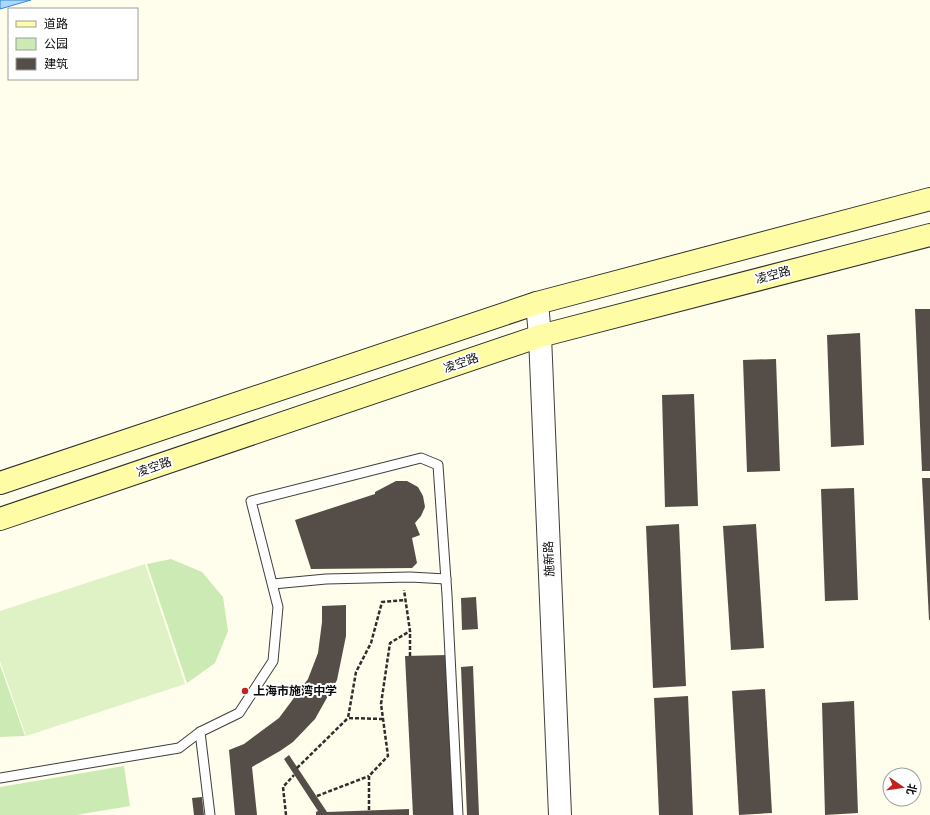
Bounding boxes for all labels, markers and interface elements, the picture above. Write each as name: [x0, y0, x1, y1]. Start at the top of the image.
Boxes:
legend: [8, 8, 138, 80]
text: 道路: [44, 16, 68, 32]
text: 公园: [44, 36, 68, 52]
text: 建筑: [44, 56, 68, 72]
street label: 凌空路: [754, 263, 792, 287]
street label: 凌空路: [441, 350, 481, 376]
street label: 凌空路: [134, 454, 174, 480]
street label: 施新路: [540, 541, 558, 577]
place label: 上海市施湾中学: [253, 683, 337, 699]
marker: 上海市施湾中学: [240, 686, 250, 696]
north arrow: [882, 767, 922, 807]
text: 北: [903, 782, 920, 796]

